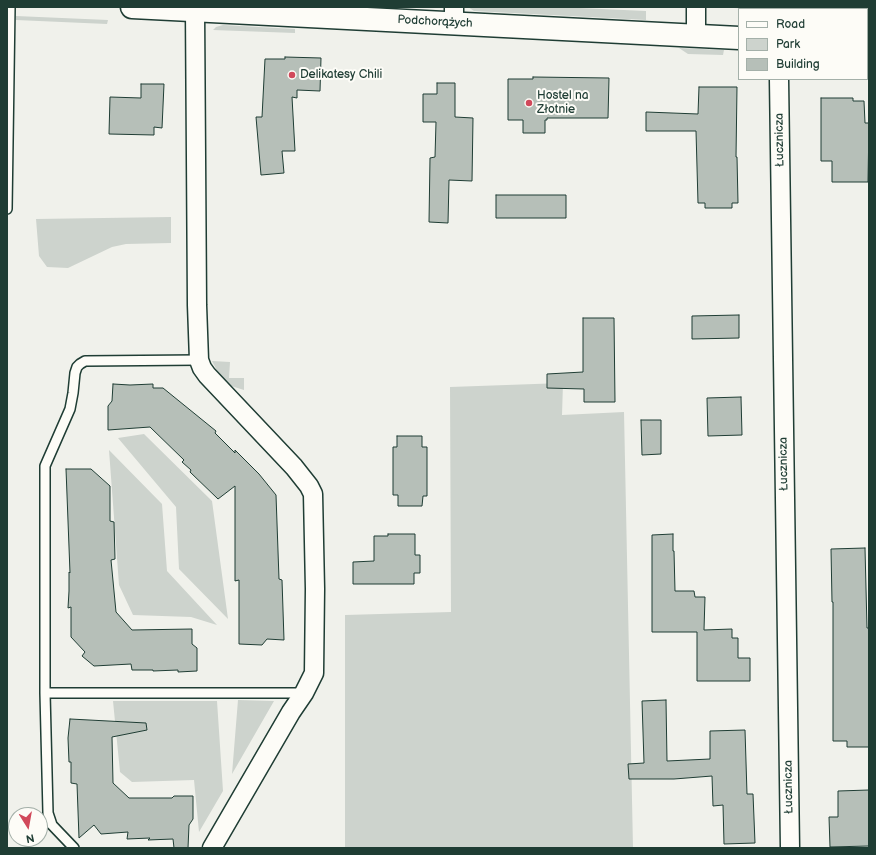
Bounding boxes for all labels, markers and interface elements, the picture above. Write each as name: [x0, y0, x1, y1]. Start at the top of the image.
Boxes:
legend: [738, 8, 868, 80]
street label: Podchorążych: [397, 13, 473, 31]
text: Road: [776, 17, 805, 32]
text: Park: [776, 37, 800, 52]
text: Building: [776, 57, 820, 72]
place label: Delikatesy Chili: [300, 68, 382, 82]
marker: Delikatesy Chili: [287, 70, 297, 80]
place label: Hostel na Złotnie: [537, 89, 588, 117]
marker: Hostel na Złotnie: [524, 98, 534, 108]
street label: Łucznicza: [772, 113, 788, 167]
street label: Łucznicza: [776, 437, 792, 491]
street label: Łucznicza: [781, 760, 797, 814]
north arrow: [8, 807, 48, 847]
text: N: [25, 831, 35, 845]

